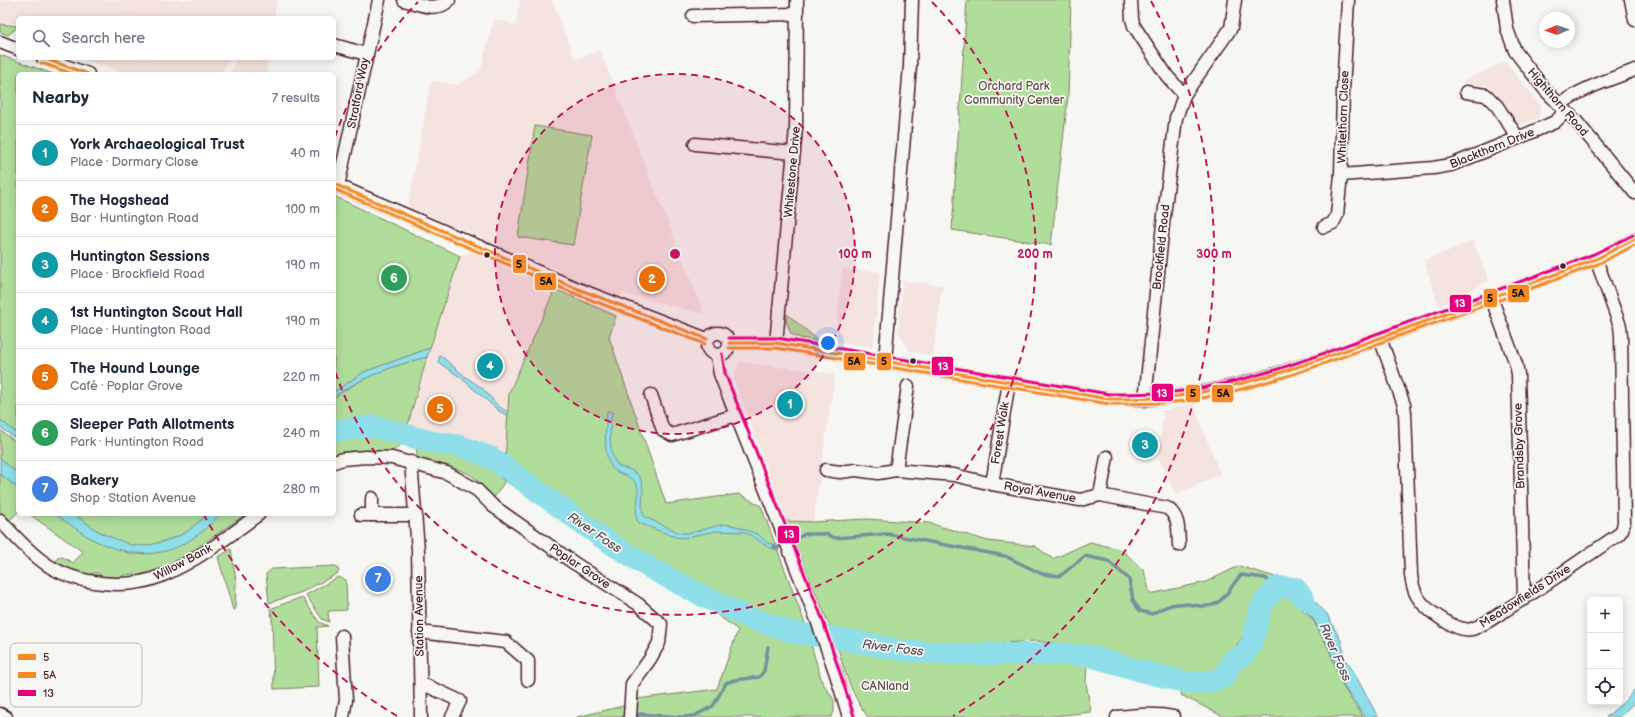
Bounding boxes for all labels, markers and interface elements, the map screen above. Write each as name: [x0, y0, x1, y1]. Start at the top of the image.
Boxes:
north arrow: [1539, 12, 1575, 48]
search box: [16, 16, 336, 60]
icon: search: [30, 27, 52, 49]
text: Search here: [62, 29, 145, 48]
street label: Stratford Way: [344, 56, 373, 130]
street label: Highthorn Road: [1524, 65, 1591, 140]
street label: Whitethorn Close: [1334, 70, 1353, 164]
park label: Orchard Park Community Center: [964, 79, 1065, 108]
text: Nearby: [32, 88, 89, 108]
text: 7 results: [272, 90, 320, 106]
street label: Blackthorn Drive: [1448, 125, 1537, 172]
street label: Whitestone Drive: [781, 126, 804, 218]
text: York Archaeological Trust: [70, 135, 244, 154]
text: 1: [42, 145, 48, 161]
text: 40 m: [290, 145, 320, 161]
text: Place · Dormary Close: [70, 154, 198, 170]
text: The Hogshead: [70, 191, 169, 210]
text: 2: [41, 201, 49, 217]
text: 100 m: [285, 201, 320, 217]
street label: Brockfield Road: [1150, 203, 1173, 291]
text: Bar · Huntington Road: [70, 210, 199, 226]
text: Huntington Sessions: [70, 247, 210, 266]
centre of rings: [668, 247, 682, 261]
text: 100 m: [838, 247, 872, 262]
text: 200 m: [1017, 247, 1053, 262]
text: 300 m: [1196, 247, 1232, 262]
unlabelled marker: [482, 250, 492, 260]
line badge: 5: [512, 254, 527, 274]
text: 3: [41, 257, 49, 273]
text: 190 m: [286, 257, 320, 273]
text: 5: [516, 258, 523, 271]
unlabelled marker: [1558, 261, 1568, 271]
pin: 6: [381, 263, 407, 293]
pin: 2: [639, 264, 665, 294]
text: Place · Brockfield Road: [70, 266, 205, 282]
line badge: 5A: [534, 272, 557, 291]
text: 5A: [539, 275, 553, 288]
line badge: 5A: [1507, 284, 1530, 303]
text: 5A: [1511, 287, 1525, 300]
line badge: 5: [1483, 288, 1498, 308]
text: 5: [1487, 292, 1494, 305]
line badge: 13: [1449, 294, 1472, 313]
text: 13: [1454, 297, 1466, 310]
text: 1st Huntington Scout Hall: [70, 303, 243, 322]
text: 4: [41, 313, 49, 329]
text: 190 m: [286, 313, 320, 329]
text: Place · Huntington Road: [70, 322, 211, 338]
your location: [818, 333, 838, 353]
pin: 4: [477, 351, 503, 381]
line badge: 5A: [843, 352, 866, 371]
line badge: 5: [876, 352, 892, 371]
text: 5A: [847, 355, 861, 368]
text: 5: [881, 355, 888, 368]
unlabelled marker: [908, 356, 918, 366]
line badge: 13: [931, 356, 954, 376]
text: The Hound Lounge: [70, 359, 200, 378]
text: 13: [937, 360, 949, 373]
text: 5: [41, 369, 49, 385]
text: 220 m: [283, 369, 320, 385]
text: Café · Poplar Grove: [70, 378, 183, 394]
line badge: 13: [1151, 383, 1174, 402]
line badge: 5: [1185, 384, 1201, 403]
line badge: 5A: [1211, 384, 1234, 403]
text: 13: [1156, 387, 1168, 400]
text: 5: [1190, 387, 1197, 400]
text: 5A: [1216, 387, 1230, 400]
pin: 1: [777, 389, 803, 419]
pin: 5: [427, 394, 453, 424]
street label: Forest Walk: [988, 401, 1013, 465]
street label: Brandsby Grove: [1511, 403, 1528, 489]
text: Sleeper Path Allotments: [70, 415, 234, 434]
text: 6: [41, 425, 49, 441]
text: 240 m: [283, 425, 320, 441]
pin: 3: [1132, 430, 1158, 460]
text: Park · Huntington Road: [70, 434, 204, 450]
text: Bakery: [70, 471, 119, 490]
street label: Royal Avenue: [1003, 479, 1077, 506]
text: 7: [41, 481, 49, 497]
text: 280 m: [283, 481, 320, 497]
text: Shop · Station Avenue: [70, 490, 196, 506]
water label: River Foss: [564, 509, 625, 557]
line badge: 13: [777, 525, 800, 544]
text: 13: [783, 528, 795, 541]
street label: Willow Bank: [151, 541, 215, 584]
street label: Poplar Grove: [546, 541, 613, 592]
street label: Meadowfields Drive: [1477, 561, 1574, 632]
pin: 7: [365, 564, 391, 594]
street label: Station Avenue: [411, 575, 428, 657]
map controls: [1587, 597, 1623, 705]
button: +: [1587, 597, 1623, 633]
water label: River Foss: [1315, 621, 1355, 684]
button: −: [1587, 633, 1623, 669]
water label: River Foss: [861, 636, 925, 660]
legend: [10, 643, 142, 707]
text: 5: [43, 651, 49, 664]
text: 5A: [43, 669, 56, 682]
button: locate: [1587, 669, 1623, 705]
park label: CANland: [861, 679, 909, 694]
text: 13: [43, 687, 54, 700]

